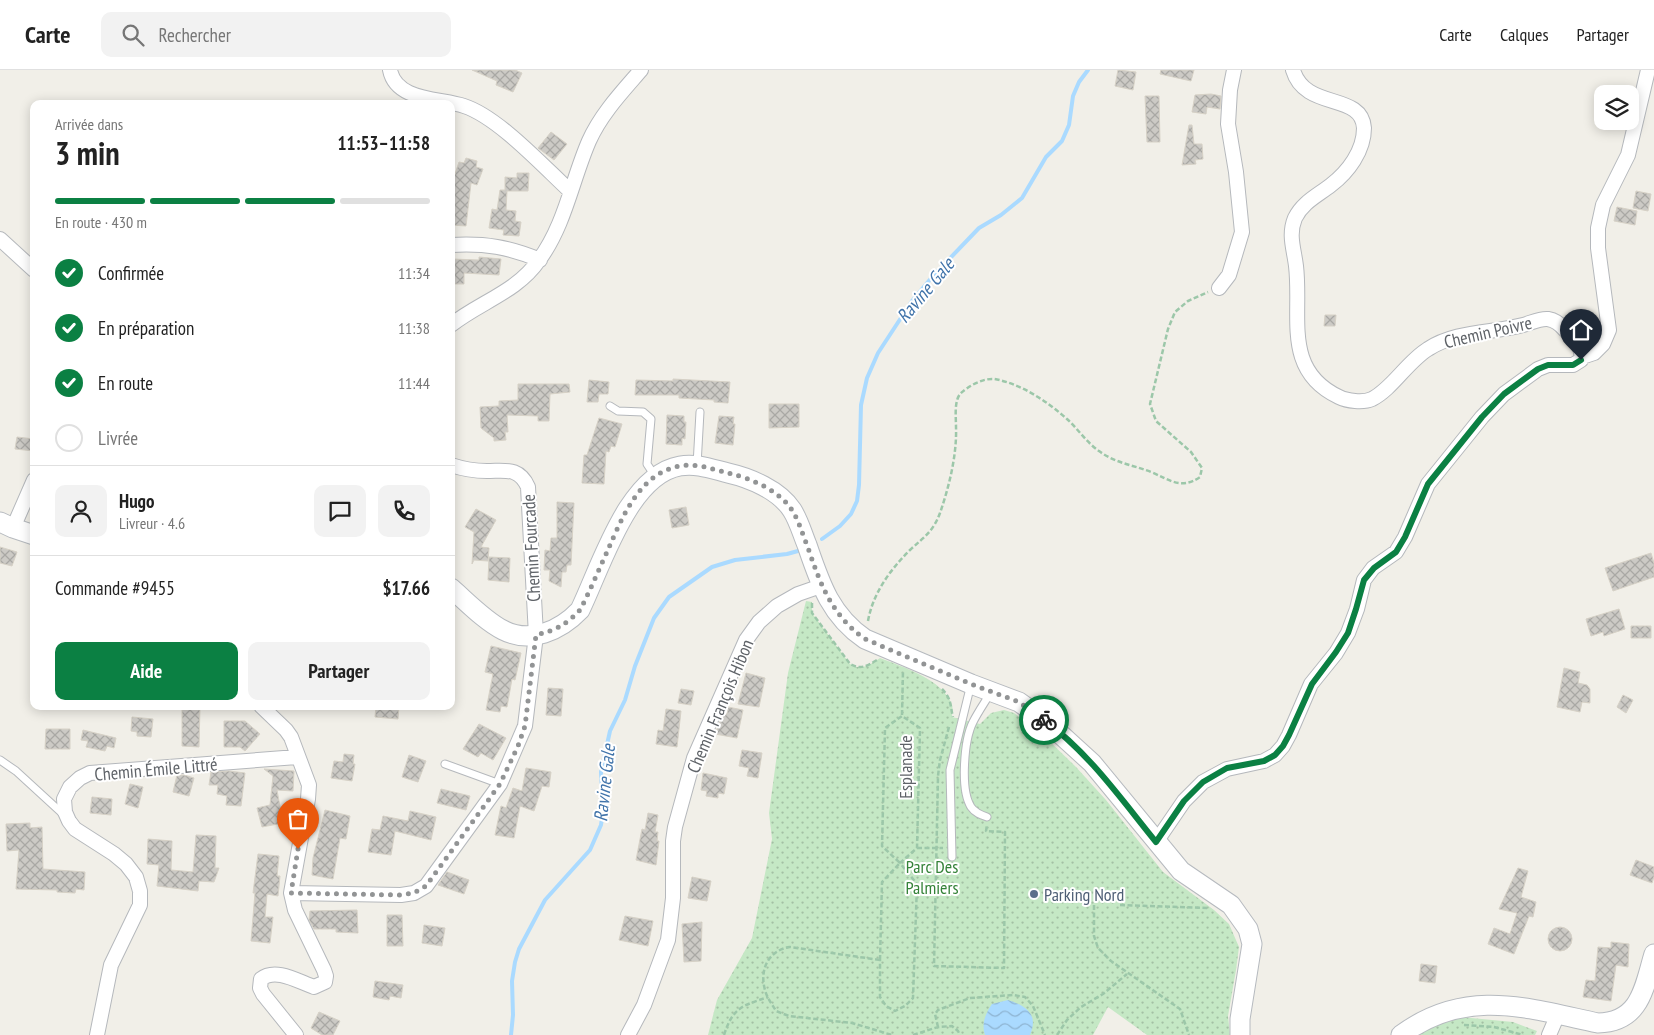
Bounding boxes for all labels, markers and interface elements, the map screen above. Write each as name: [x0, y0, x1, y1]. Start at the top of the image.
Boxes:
search box: [101, 12, 451, 57]
text: Carte: [25, 19, 71, 50]
icon: search: [119, 21, 147, 49]
text: Rechercher: [159, 23, 231, 47]
text: Carte: [1439, 23, 1472, 46]
text: Calques: [1500, 23, 1549, 46]
text: Partager: [1577, 23, 1629, 46]
map controls: [1594, 85, 1639, 130]
button: layers: [1594, 85, 1639, 130]
text: Arrivée dans: [55, 114, 123, 134]
text: 11:53–11:58: [337, 131, 430, 155]
text: 3 min: [55, 132, 120, 174]
text: En route · 430 m: [55, 212, 147, 232]
water label: Ravine Gale: [891, 252, 960, 327]
icon: check: [55, 259, 83, 287]
text: Confirmée: [98, 261, 164, 285]
text: 11:34: [398, 263, 430, 283]
pin: [1560, 309, 1602, 360]
street label: Chemin Poivre: [1442, 311, 1534, 353]
icon: check: [55, 314, 83, 342]
text: En préparation: [98, 316, 194, 340]
icon: home: [1567, 316, 1595, 344]
text: 11:38: [398, 318, 430, 338]
icon: check: [55, 369, 83, 397]
text: En route: [98, 371, 153, 395]
text: 11:44: [398, 373, 430, 393]
text: Livrée: [98, 426, 138, 450]
button: person: [55, 485, 107, 537]
button: chat: [314, 485, 366, 537]
button: phone: [378, 485, 430, 537]
text: Hugo: [119, 489, 154, 513]
street label: Chemin Fourcade: [517, 494, 545, 602]
text: Livreur · 4.6: [119, 513, 185, 533]
text: Commande #9455: [55, 576, 175, 600]
text: $17.66: [382, 576, 430, 600]
street label: Chemin François Hibon: [681, 636, 759, 776]
button: Aide: [55, 642, 238, 700]
button: Partager: [248, 642, 430, 700]
courier: [1019, 695, 1069, 745]
icon: bike: [1030, 706, 1058, 734]
street label: Esplanade: [894, 735, 917, 799]
water label: Ravine Gale: [588, 742, 620, 823]
street label: Chemin Émile Littré: [94, 752, 218, 786]
pin: [277, 798, 319, 849]
icon: bag: [284, 805, 312, 833]
park label: Parc Des Palmiers: [905, 855, 959, 899]
place label: Parking Nord: [1044, 883, 1124, 906]
marker: Parking Nord: [1028, 888, 1040, 900]

